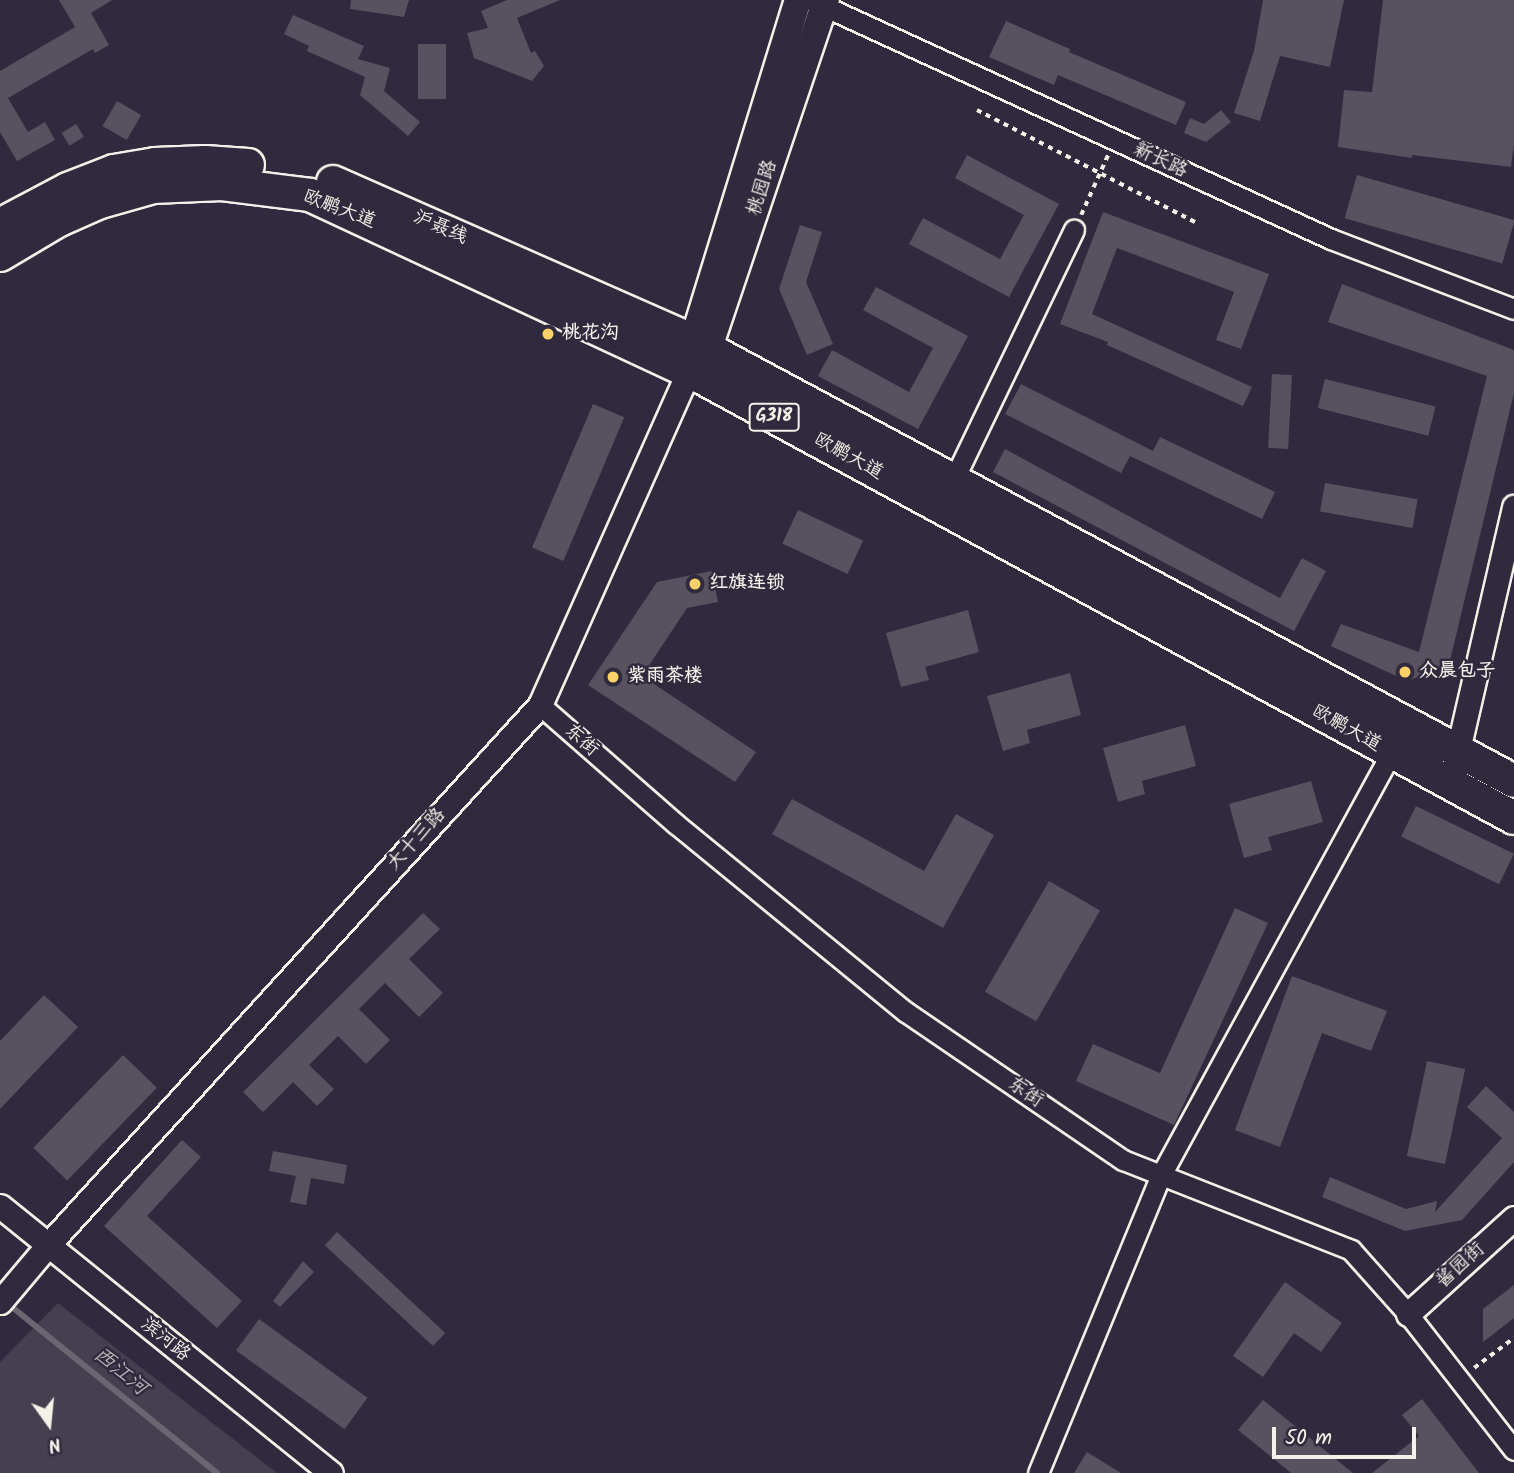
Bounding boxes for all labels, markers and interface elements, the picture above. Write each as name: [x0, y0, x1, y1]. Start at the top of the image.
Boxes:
street label: 新长路: [1129, 139, 1191, 183]
street label: 桃园路: [743, 157, 783, 219]
street label: 欧鹏大道: [299, 186, 379, 234]
street label: 沪聂线: [409, 206, 471, 250]
place label: 桃花沟: [562, 323, 619, 345]
marker: 桃花沟: [540, 326, 556, 342]
road number: G318: [748, 402, 800, 432]
street label: 欧鹏大道: [809, 429, 887, 485]
place label: 红旗连锁: [709, 573, 785, 595]
marker: 红旗连锁: [687, 576, 703, 592]
place label: 众晨包子: [1419, 661, 1495, 683]
marker: 众晨包子: [1397, 664, 1413, 680]
place label: 紫雨茶楼: [627, 666, 703, 688]
marker: 紫雨茶楼: [605, 669, 621, 685]
street label: 欧鹏大道: [1307, 701, 1385, 757]
street label: 东街: [559, 720, 603, 762]
street label: 大十三路: [383, 804, 451, 876]
street label: 东街: [1003, 1073, 1047, 1113]
street label: 酱园街: [1432, 1238, 1490, 1294]
street label: 滨河路: [136, 1313, 194, 1367]
water label: 西江河: [88, 1342, 152, 1402]
north arrow: [14, 1389, 84, 1459]
scale bar: [1276, 1414, 1420, 1458]
text: 50 m: [1285, 1422, 1332, 1455]
text: N: [45, 1428, 64, 1460]

